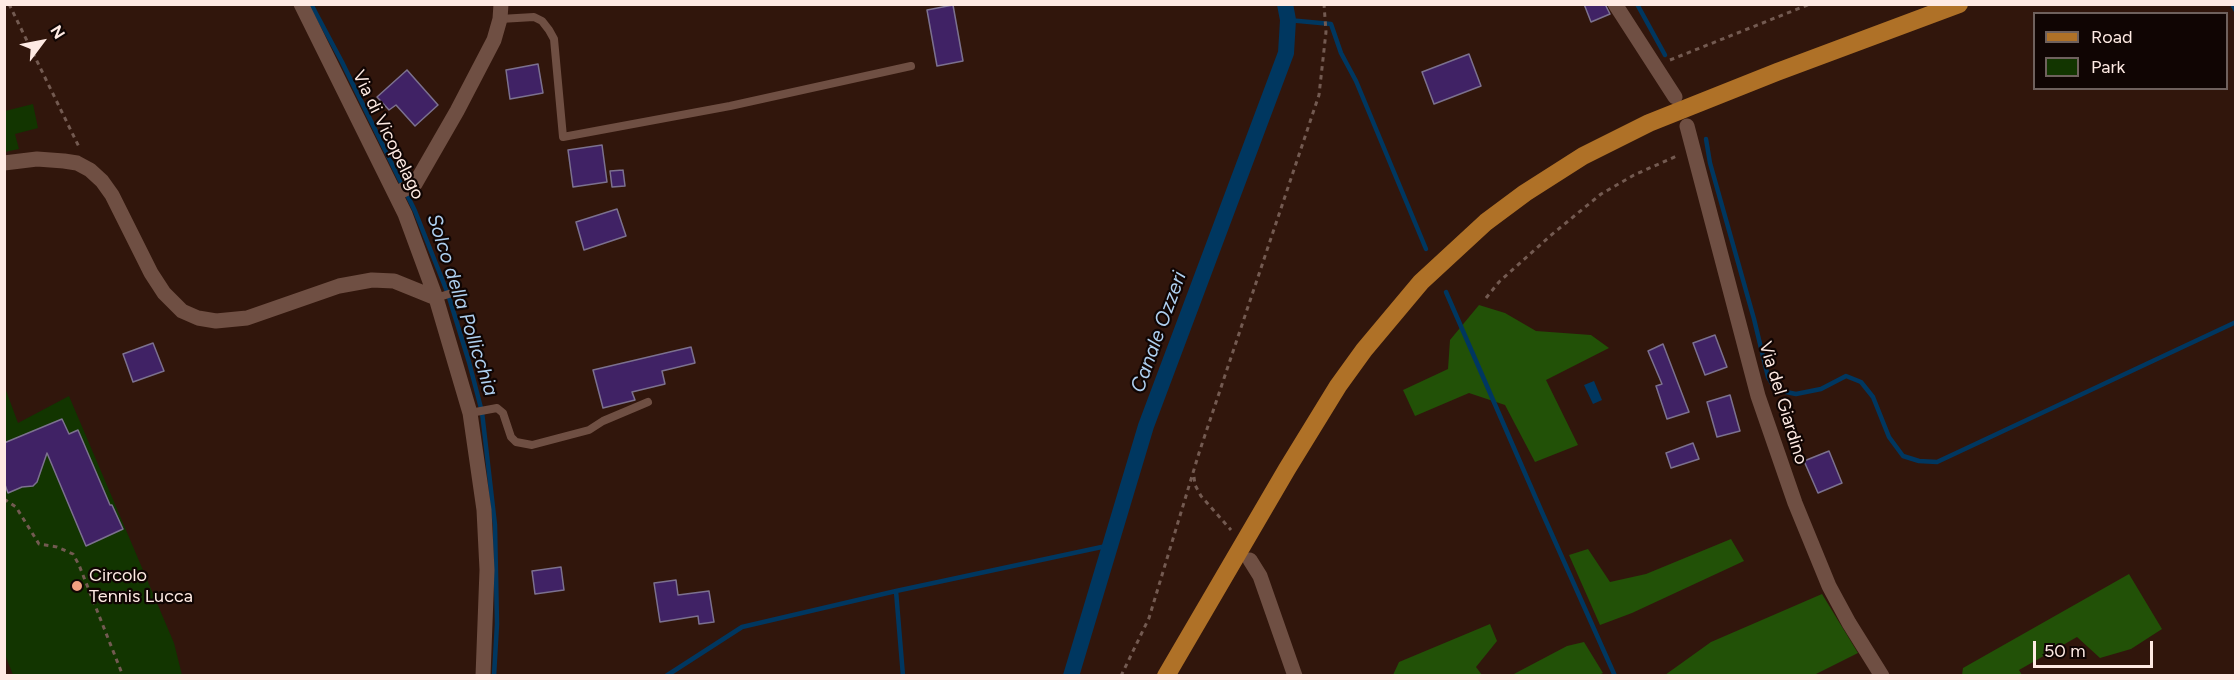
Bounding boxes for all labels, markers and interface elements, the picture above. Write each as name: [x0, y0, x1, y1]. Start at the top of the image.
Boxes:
north arrow: [12, 12, 72, 72]
legend: [2033, 12, 2228, 90]
text: N: [46, 22, 69, 42]
text: Road: [2091, 26, 2132, 48]
text: Park: [2091, 56, 2125, 78]
street label: Via di Vicopelago: [347, 67, 429, 203]
water label: Solco della Pollicchia: [421, 211, 503, 399]
water label: Canale Ozzeri: [1126, 268, 1192, 396]
street label: Via del Giardino: [1754, 339, 1812, 467]
place label: Circolo Tennis Lucca: [89, 565, 193, 608]
marker: Circolo Tennis Lucca: [70, 579, 84, 593]
scale bar: [2036, 629, 2156, 667]
text: 50 m: [2044, 640, 2086, 662]

